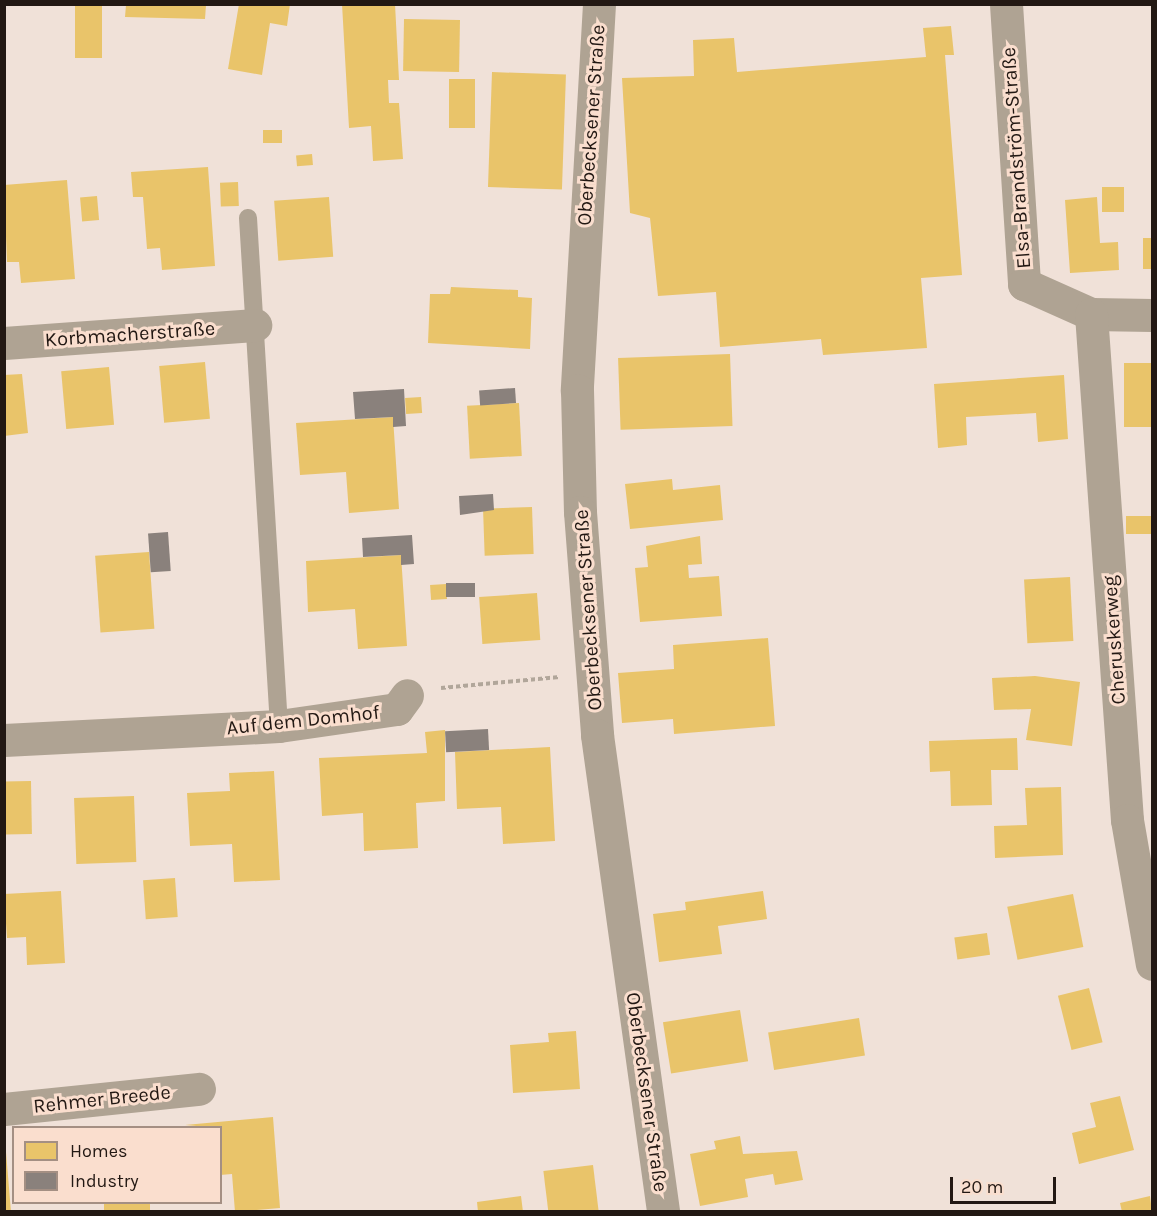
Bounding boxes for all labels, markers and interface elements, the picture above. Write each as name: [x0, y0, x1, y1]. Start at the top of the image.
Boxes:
street label: Oberbecksener Straße: [572, 24, 610, 226]
street label: Elsa-Brandström-Straße: [996, 46, 1036, 270]
street label: Korbmacherstraße: [44, 316, 216, 352]
street label: Oberbecksener Straße: [569, 509, 607, 711]
street label: Cheruskerweg: [1098, 575, 1130, 705]
street label: Auf dem Domhof: [225, 700, 381, 740]
street label: Oberbecksener Straße: [621, 991, 673, 1193]
street label: Rehmer Breede: [32, 1080, 172, 1118]
legend: [12, 1126, 222, 1204]
text: Homes: [70, 1140, 127, 1162]
scale bar: [953, 1165, 1060, 1203]
text: Industry: [70, 1170, 139, 1192]
text: 20 m: [961, 1176, 1003, 1198]

